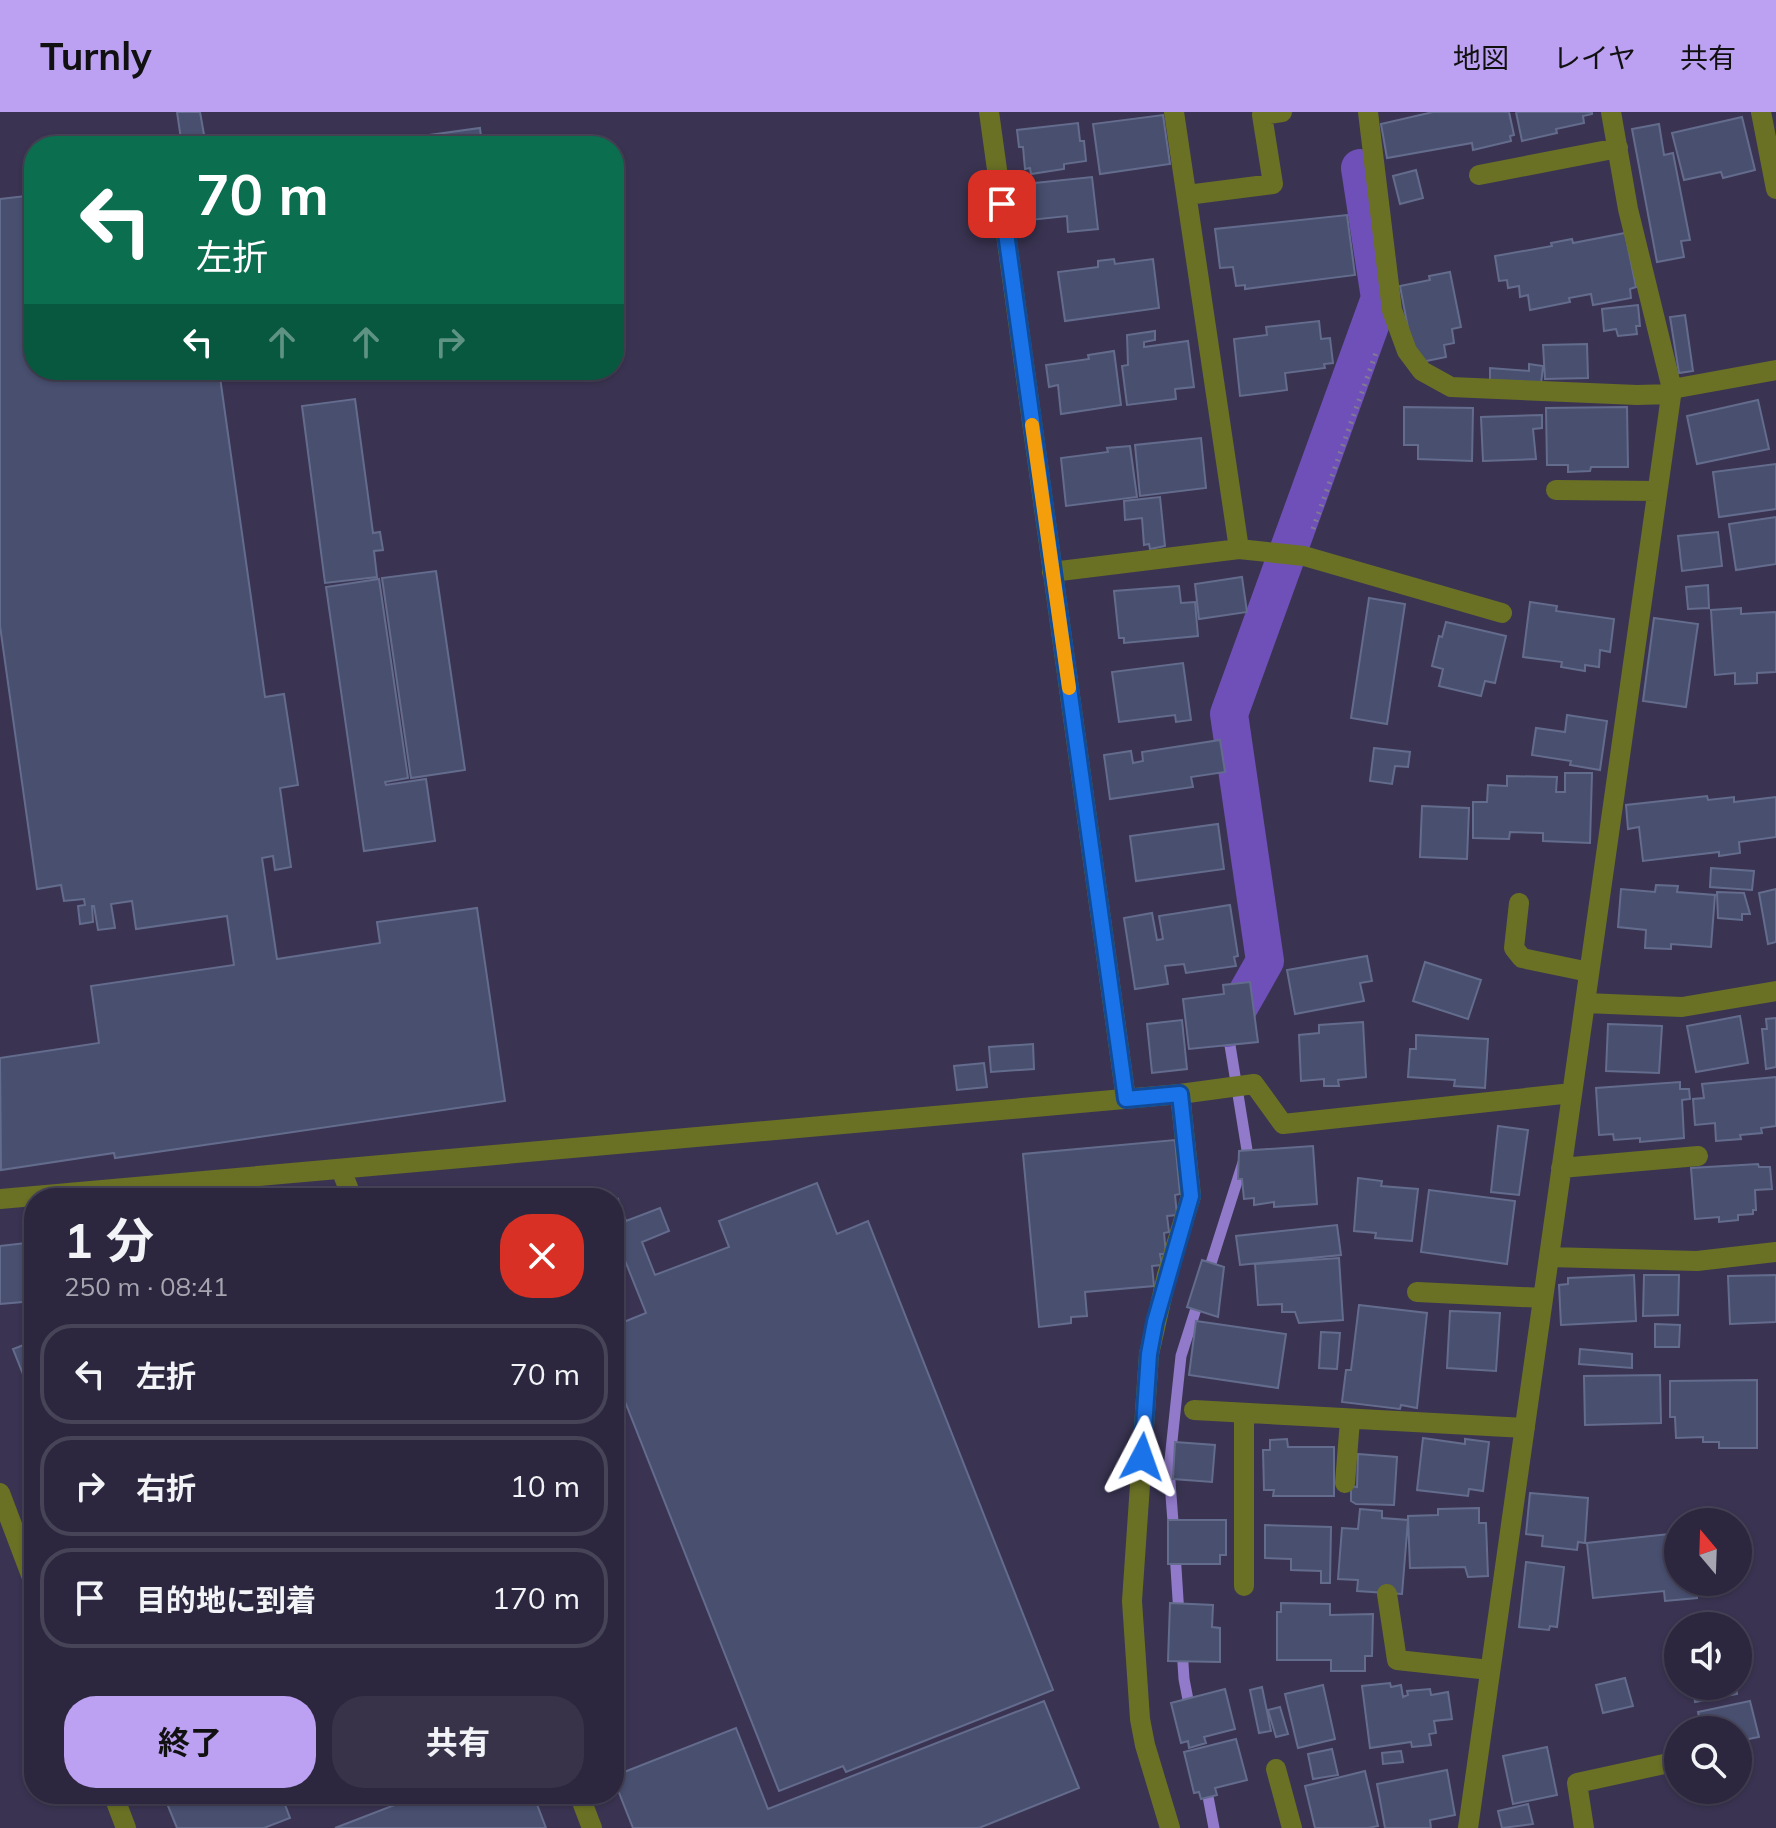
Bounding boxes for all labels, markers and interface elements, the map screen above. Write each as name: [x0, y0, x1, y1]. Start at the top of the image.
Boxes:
text: Turnly: [40, 32, 152, 80]
text: 地図: [1453, 40, 1509, 75]
text: レイヤ: [1553, 40, 1636, 75]
text: 共有: [1680, 40, 1736, 75]
text: 70 m: [196, 159, 329, 229]
icon: left: [64, 168, 168, 272]
pin: [968, 170, 1036, 238]
icon: arrive: [980, 182, 1024, 226]
text: 左折: [196, 234, 268, 279]
icon: left: [176, 320, 220, 364]
icon: ahead: [260, 320, 304, 364]
icon: ahead: [344, 320, 388, 364]
icon: right: [428, 320, 472, 364]
text: 1 分: [64, 1210, 154, 1270]
button: close: [500, 1214, 584, 1298]
text: 250 m · 08:41: [64, 1270, 228, 1303]
icon: left: [68, 1352, 112, 1396]
text: 70 m: [510, 1355, 580, 1393]
text: 左折: [136, 1357, 196, 1395]
position arrow: [1100, 1415, 1184, 1499]
icon: right: [68, 1464, 112, 1508]
text: 10 m: [510, 1467, 580, 1505]
text: 右折: [136, 1469, 196, 1507]
north arrow: [1664, 1508, 1752, 1596]
map controls: [1664, 1508, 1752, 1804]
icon: arrive: [68, 1576, 112, 1620]
text: 170 m: [492, 1579, 580, 1617]
text: 目的地に到着: [136, 1581, 316, 1619]
button: sound: [1664, 1612, 1752, 1700]
button: 終了: [64, 1696, 316, 1788]
button: 共有: [332, 1696, 584, 1788]
button: search: [1664, 1716, 1752, 1804]

